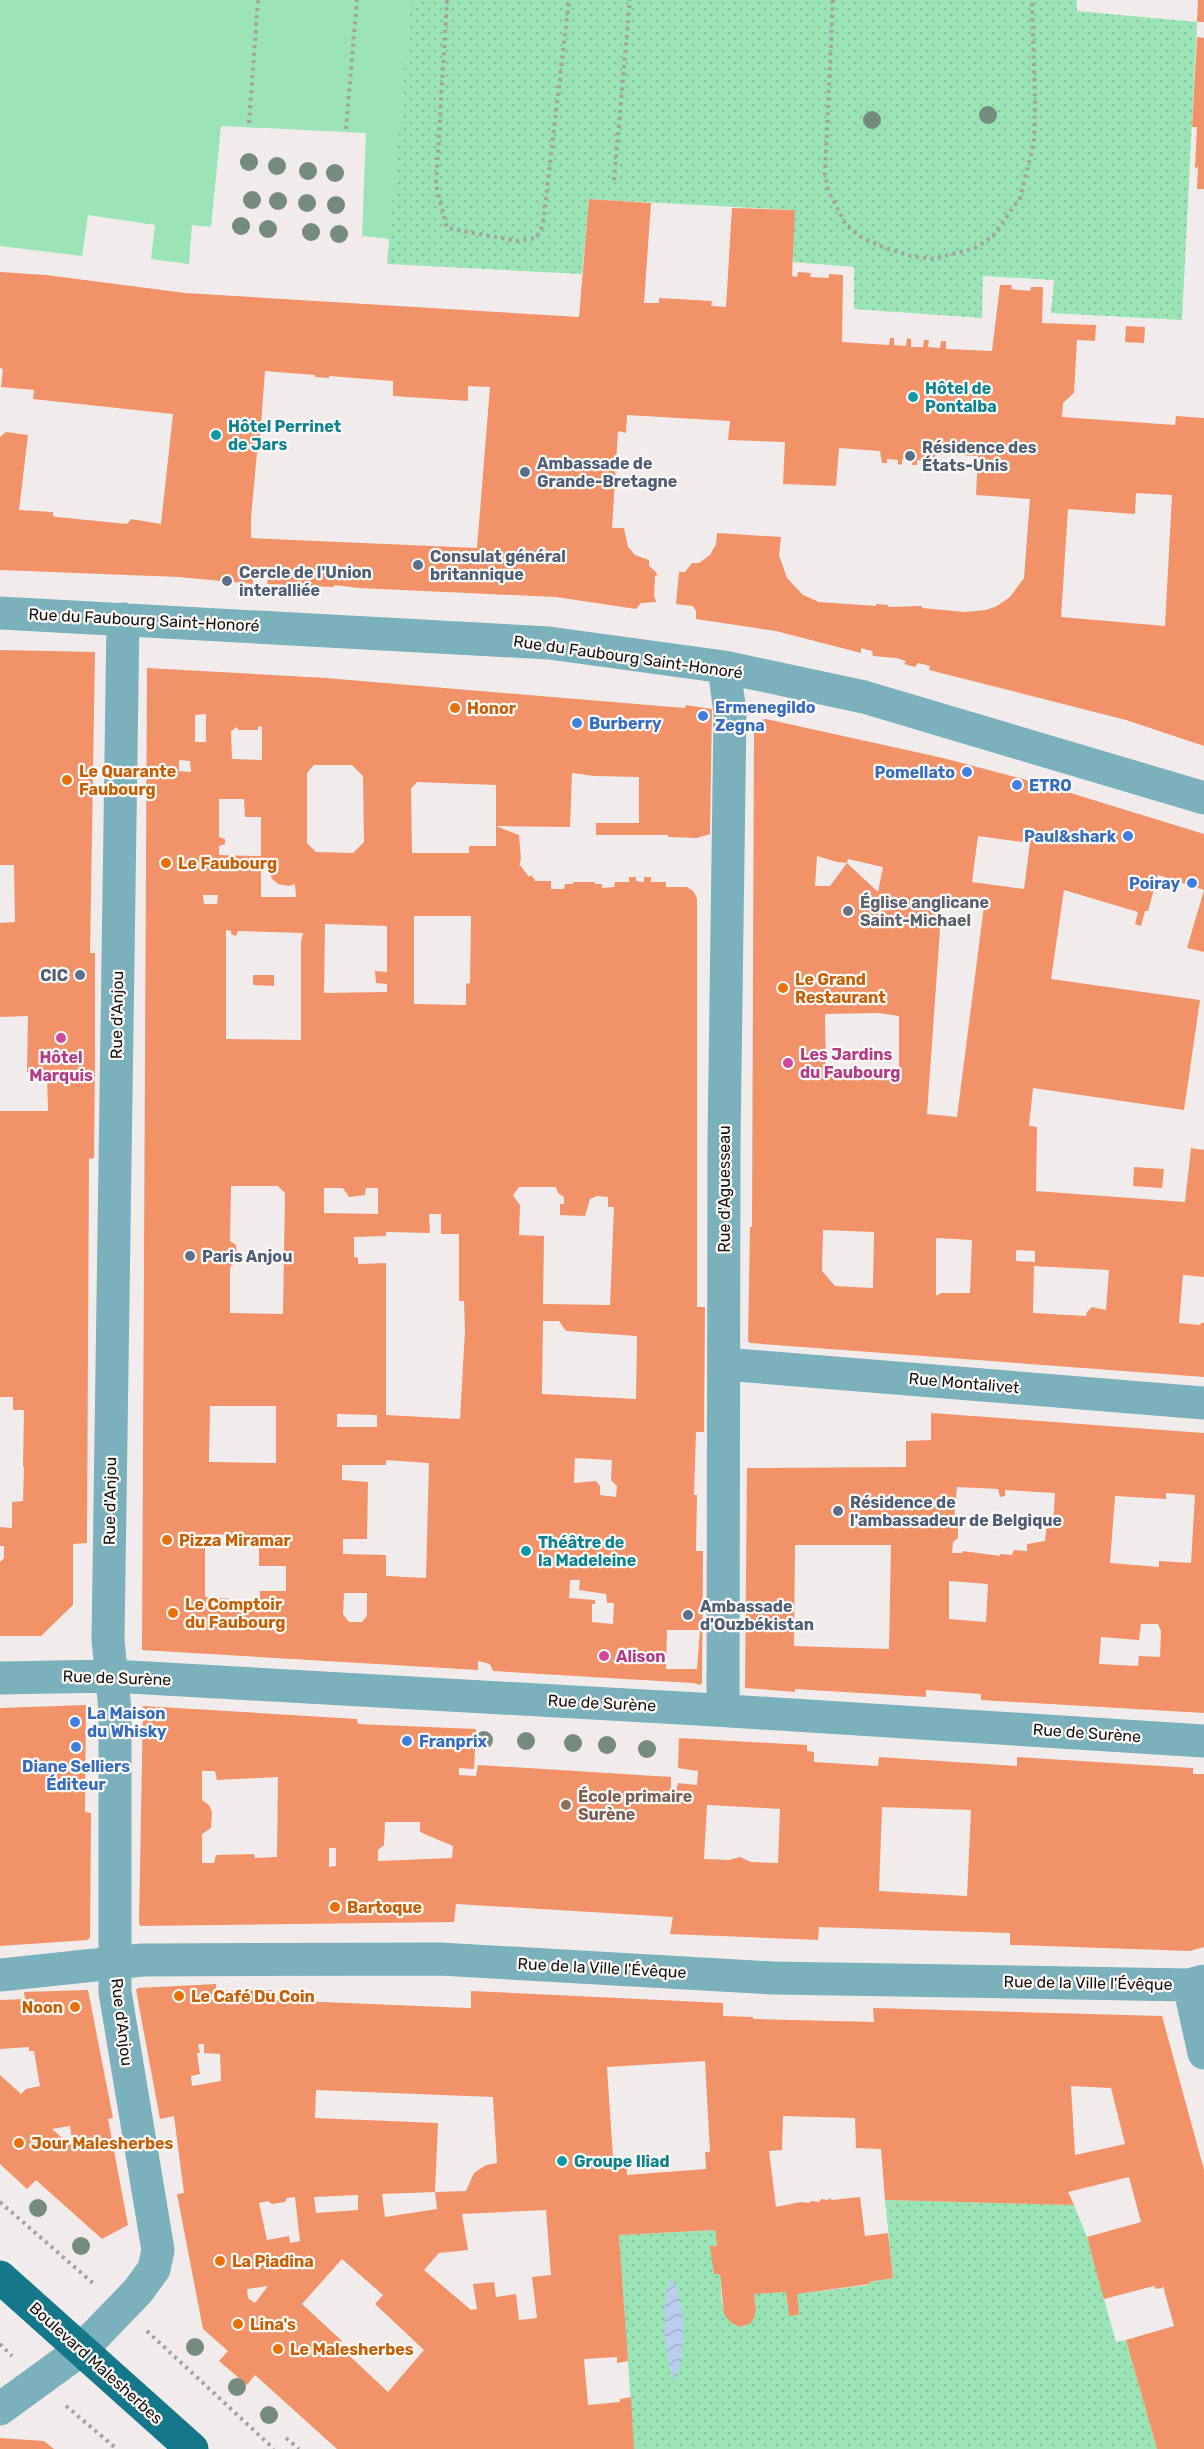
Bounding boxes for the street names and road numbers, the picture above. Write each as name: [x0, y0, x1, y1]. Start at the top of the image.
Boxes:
street label: Rue du Faubourg Saint-Honoré: [28, 604, 260, 636]
street label: Rue du Faubourg Saint-Honoré: [512, 631, 744, 683]
street label: Rue d'Anjou: [107, 971, 127, 1059]
street label: Rue d'Aguesseau: [715, 1125, 734, 1253]
street label: Rue Montalivet: [908, 1369, 1020, 1397]
street label: Rue d'Anjou: [100, 1457, 120, 1545]
street label: Rue de Surène: [62, 1667, 172, 1689]
street label: Rue de Surène: [547, 1691, 657, 1715]
street label: Rue de Surène: [1032, 1720, 1142, 1746]
street label: Rue de la Ville l'Évêque: [517, 1954, 687, 1982]
street label: Rue de la Ville l'Évêque: [1003, 1972, 1173, 1994]
street label: Rue d'Anjou: [107, 1977, 137, 2067]
street label: Boulevard Malesherbes: [25, 2298, 167, 2428]

